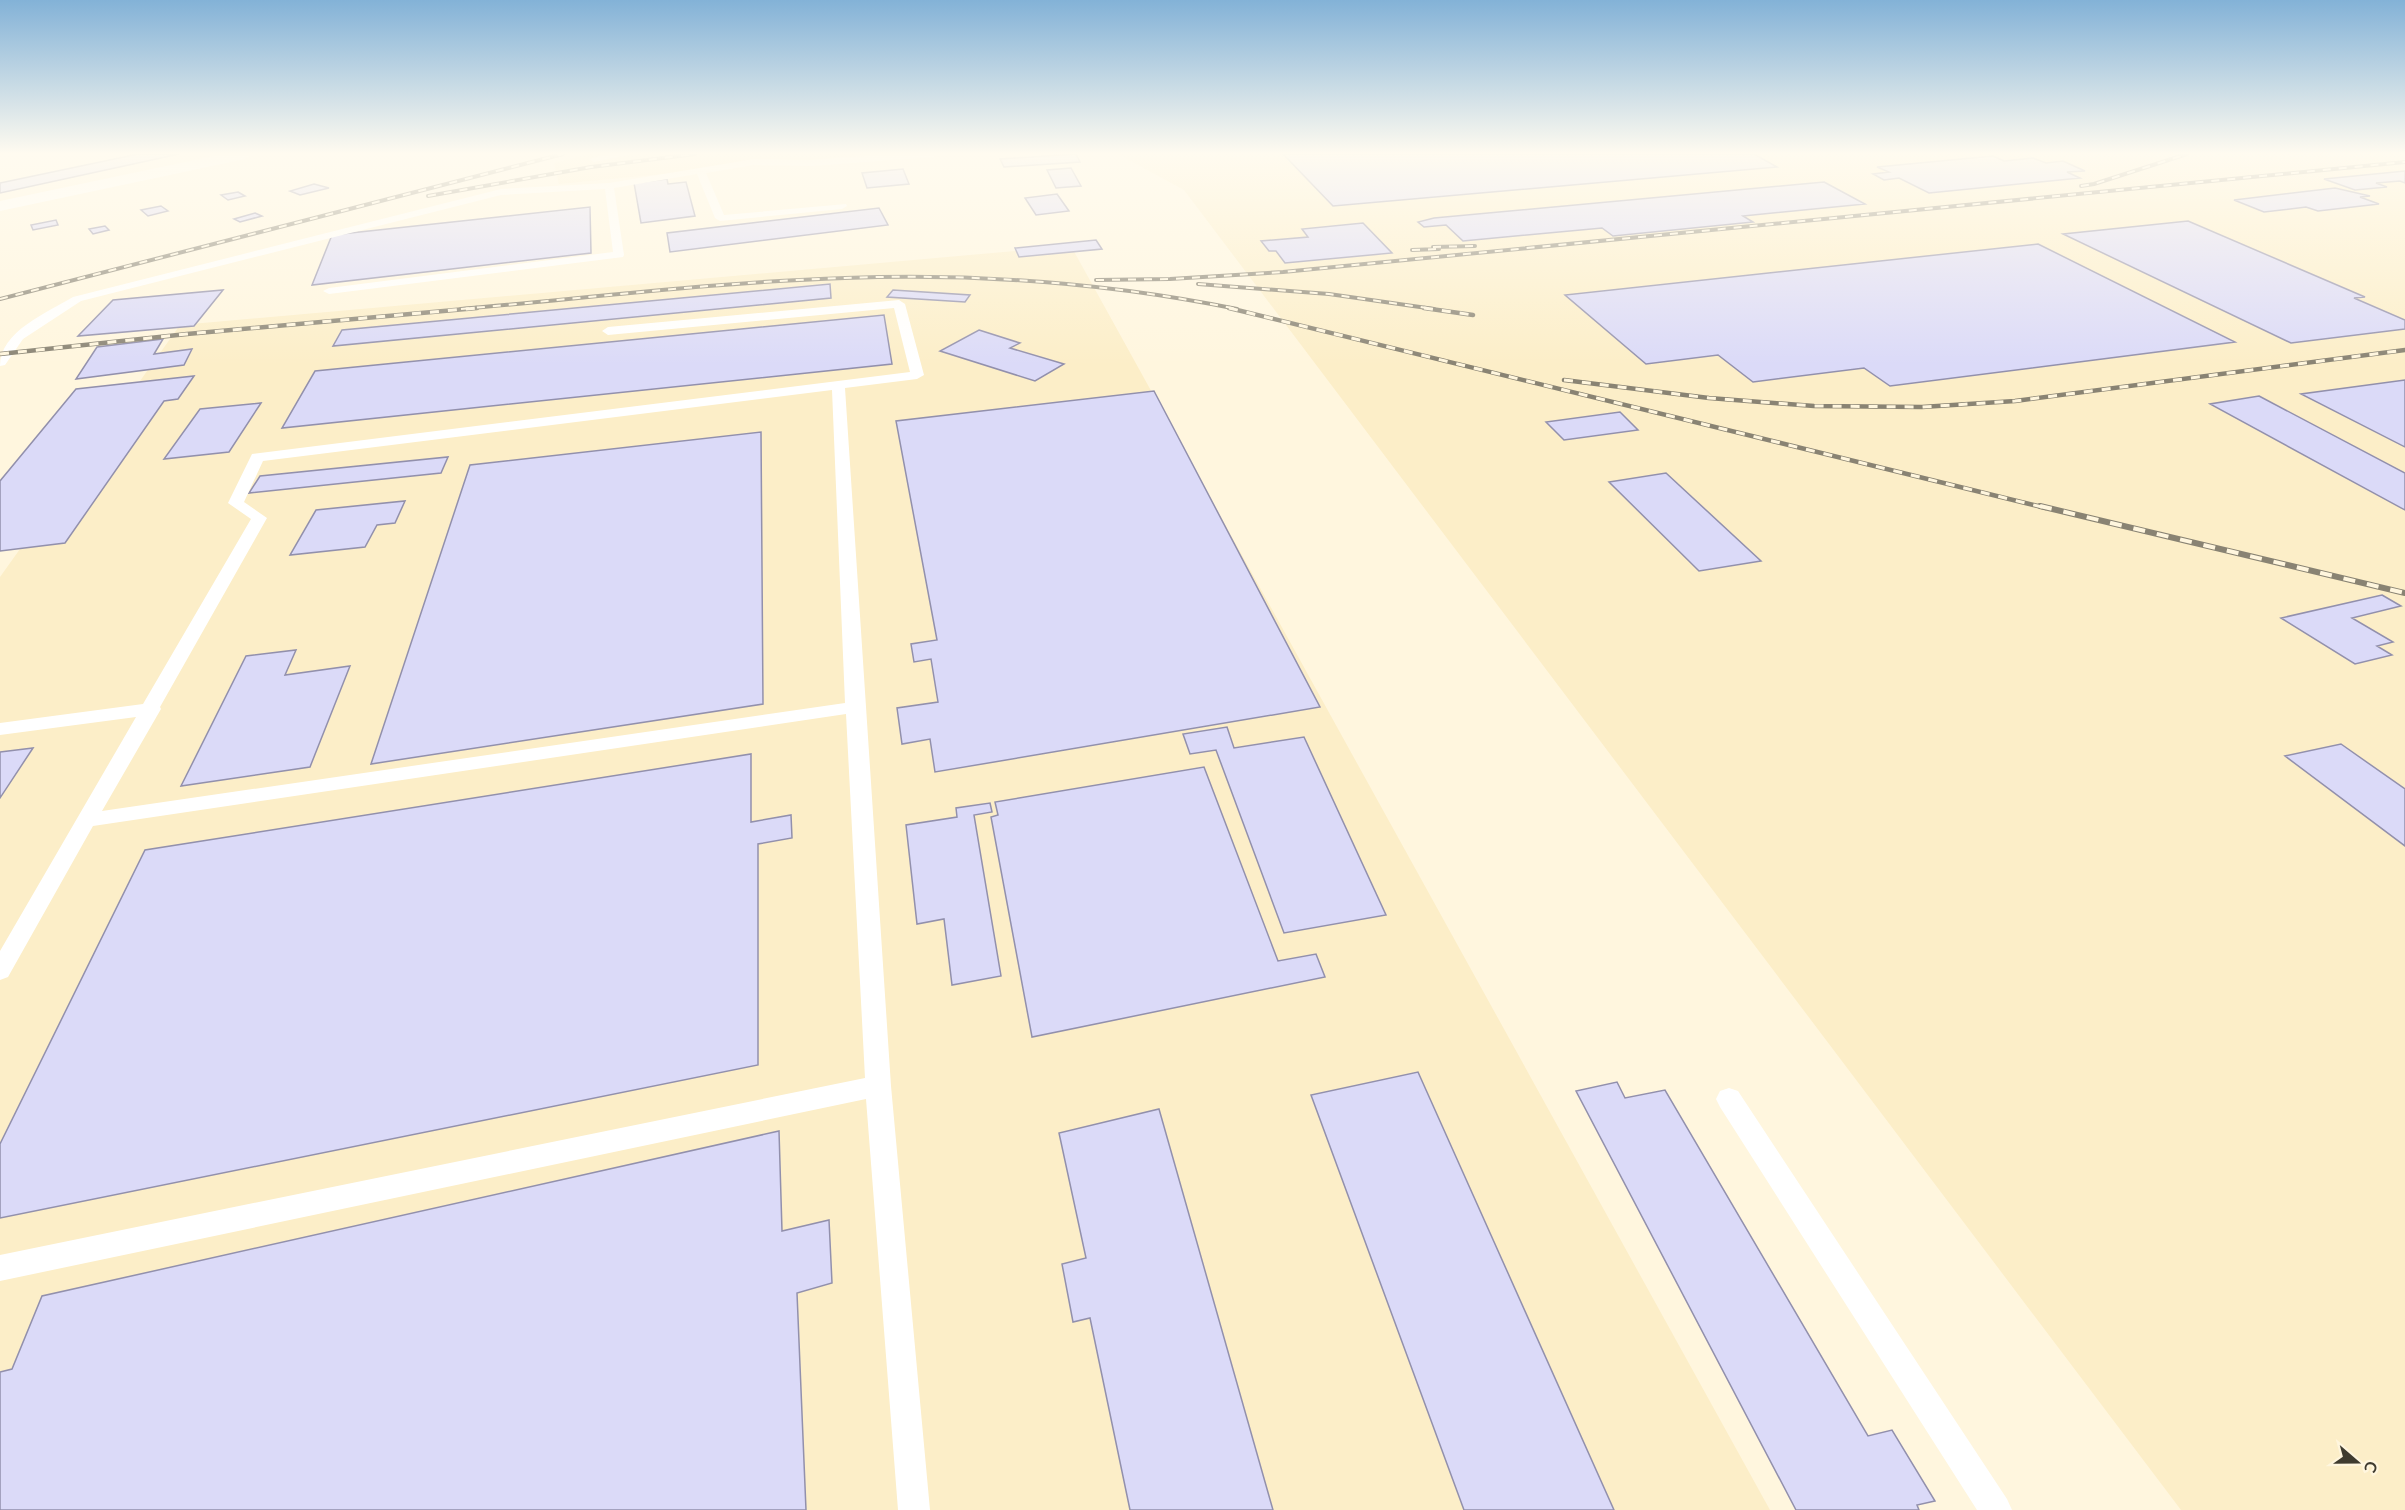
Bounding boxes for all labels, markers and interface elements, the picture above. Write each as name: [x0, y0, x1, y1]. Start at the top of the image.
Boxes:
north arrow: [2327, 1432, 2387, 1492]
text: С: [2361, 1459, 2382, 1476]

